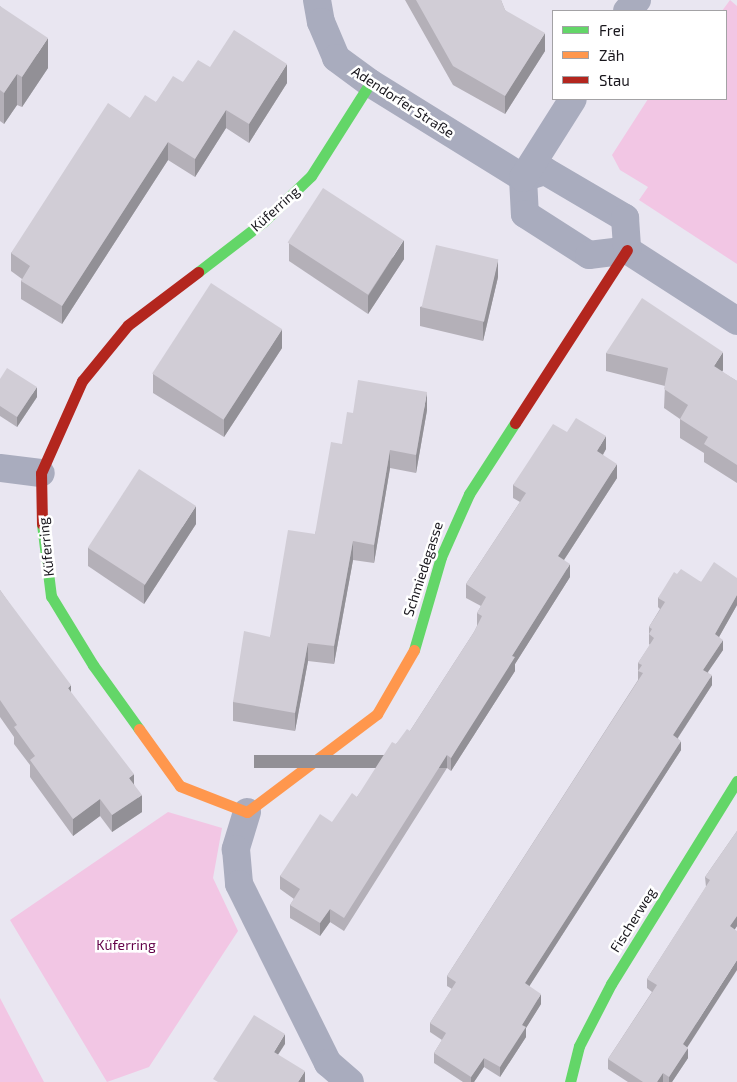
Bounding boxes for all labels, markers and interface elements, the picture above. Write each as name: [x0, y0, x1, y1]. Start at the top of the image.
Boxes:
legend: [552, 10, 727, 100]
text: Frei: [599, 21, 624, 39]
text: Zäh: [599, 46, 624, 64]
street label: Adendorfer Straße: [349, 63, 457, 141]
text: Stau: [599, 71, 630, 89]
street label: Küferring: [247, 183, 303, 235]
street label: Küferring: [35, 517, 57, 577]
street label: Schmiedegasse: [400, 519, 446, 619]
street label: Fischerweg: [607, 885, 659, 955]
park label: Küferring: [96, 937, 156, 953]

